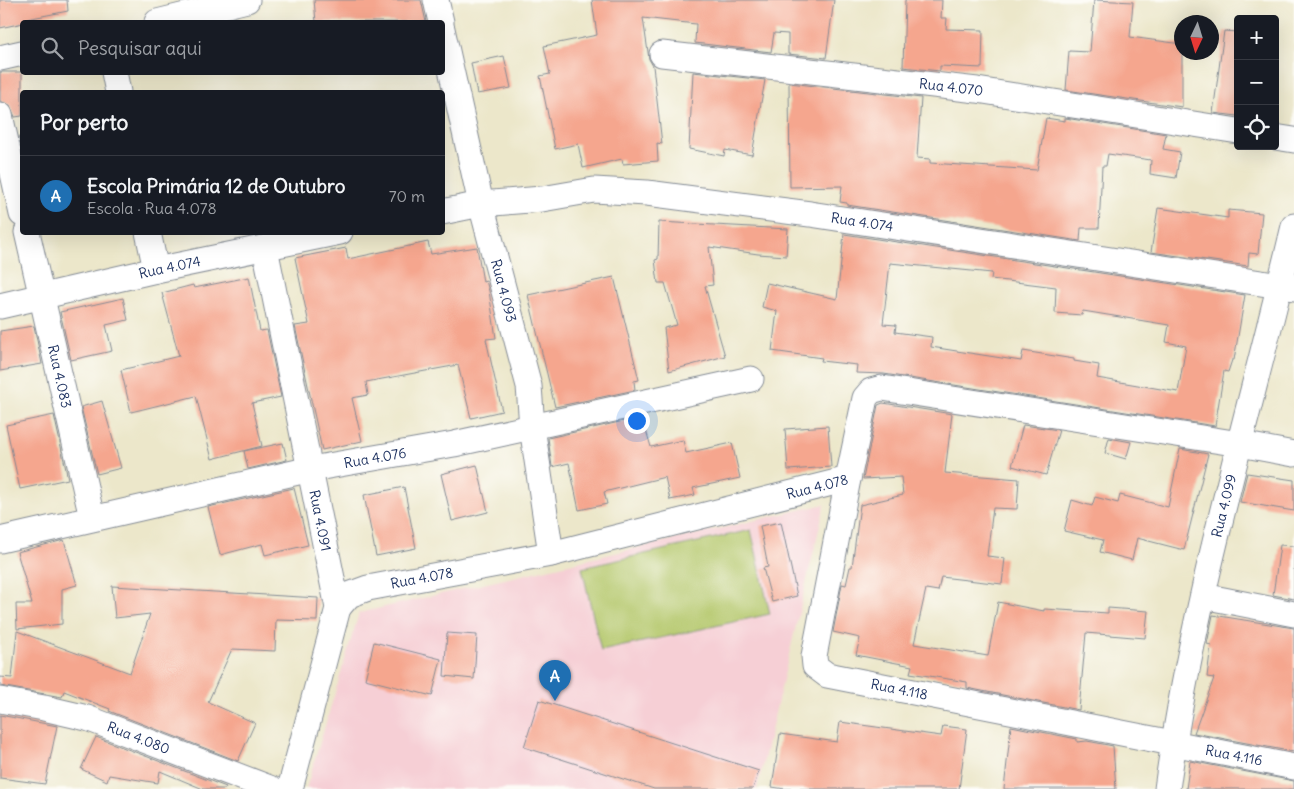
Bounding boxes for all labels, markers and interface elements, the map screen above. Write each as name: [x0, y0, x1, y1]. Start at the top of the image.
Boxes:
north arrow: [1174, 15, 1219, 60]
map controls: [1234, 15, 1279, 150]
button: +: [1234, 15, 1279, 60]
search box: [20, 20, 445, 75]
icon: search: [38, 34, 66, 62]
text: Pesquisar aqui: [78, 36, 202, 60]
button: −: [1234, 60, 1279, 105]
street label: Rua 4.070: [918, 74, 984, 100]
button: locate: [1234, 105, 1279, 150]
text: Por perto: [40, 109, 128, 136]
text: Escola Primária 12 de Outubro: [87, 174, 345, 198]
text: A: [51, 186, 61, 206]
text: 70 m: [389, 186, 425, 206]
text: Escola · Rua 4.078: [87, 198, 217, 218]
street label: Rua 4.074: [830, 208, 895, 236]
street label: Rua 4.074: [137, 252, 202, 283]
street label: Rua 4.093: [487, 257, 521, 324]
street label: Rua 4.083: [44, 343, 76, 410]
your location: [624, 408, 650, 434]
street label: Rua 4.076: [342, 444, 408, 472]
street label: Rua 4.078: [784, 470, 850, 503]
street label: Rua 4.099: [1207, 472, 1240, 539]
street label: Rua 4.091: [305, 488, 335, 553]
street label: Rua 4.078: [389, 563, 455, 593]
pin: A: [539, 660, 571, 701]
street label: Rua 4.118: [869, 675, 929, 704]
street label: Rua 4.080: [105, 718, 172, 758]
street label: Rua 4.116: [1204, 741, 1264, 770]

